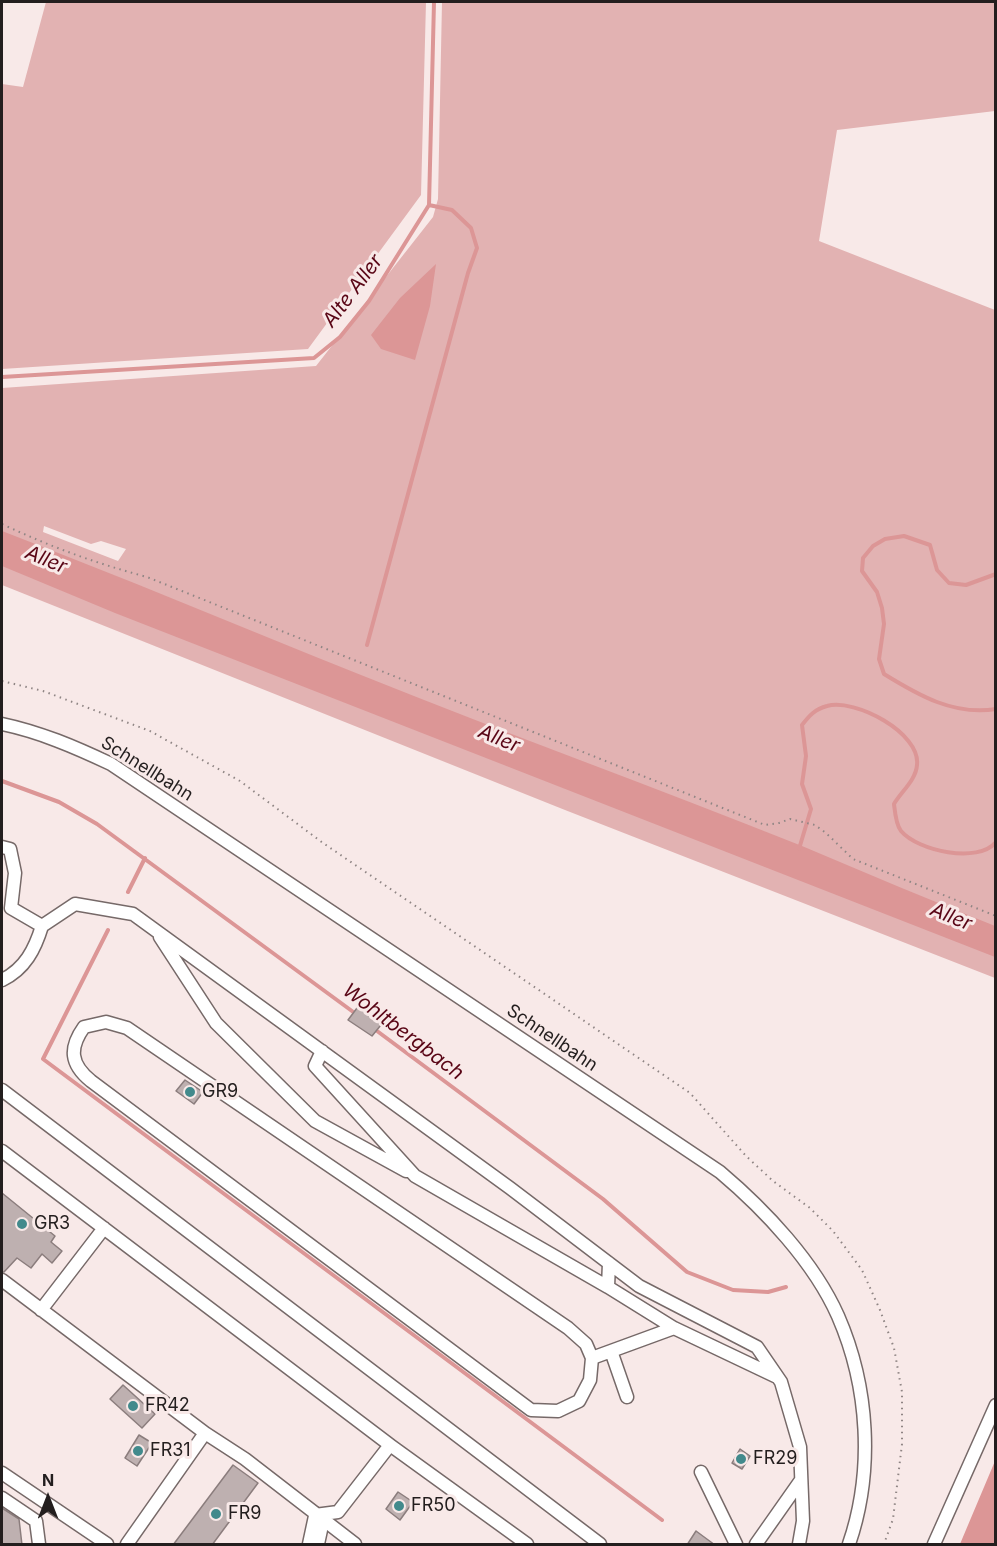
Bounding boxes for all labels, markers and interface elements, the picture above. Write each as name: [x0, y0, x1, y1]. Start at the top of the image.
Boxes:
water label: Alte Aller: [318, 250, 388, 332]
water label: Aller: [22, 541, 70, 579]
water label: Aller: [475, 720, 523, 758]
street label: Schnellbahn: [97, 732, 197, 806]
water label: Aller: [927, 898, 975, 936]
water label: Wohltbergbach: [338, 979, 468, 1085]
street label: Schnellbahn: [502, 1000, 602, 1076]
place label: GR9: [202, 1081, 238, 1103]
marker: GR9: [183, 1085, 197, 1099]
place label: GR3: [34, 1213, 70, 1235]
marker: GR3: [15, 1217, 29, 1231]
place label: FR42: [145, 1395, 190, 1417]
marker: FR42: [126, 1399, 140, 1413]
place label: FR31: [150, 1440, 191, 1462]
marker: FR31: [131, 1444, 145, 1458]
place label: FR29: [753, 1448, 797, 1470]
marker: FR29: [734, 1452, 748, 1466]
north arrow: [18, 1468, 78, 1528]
text: N: [42, 1470, 54, 1490]
place label: FR50: [411, 1495, 456, 1517]
marker: FR50: [392, 1499, 406, 1513]
place label: FR9: [228, 1503, 261, 1525]
marker: FR9: [209, 1507, 223, 1521]

